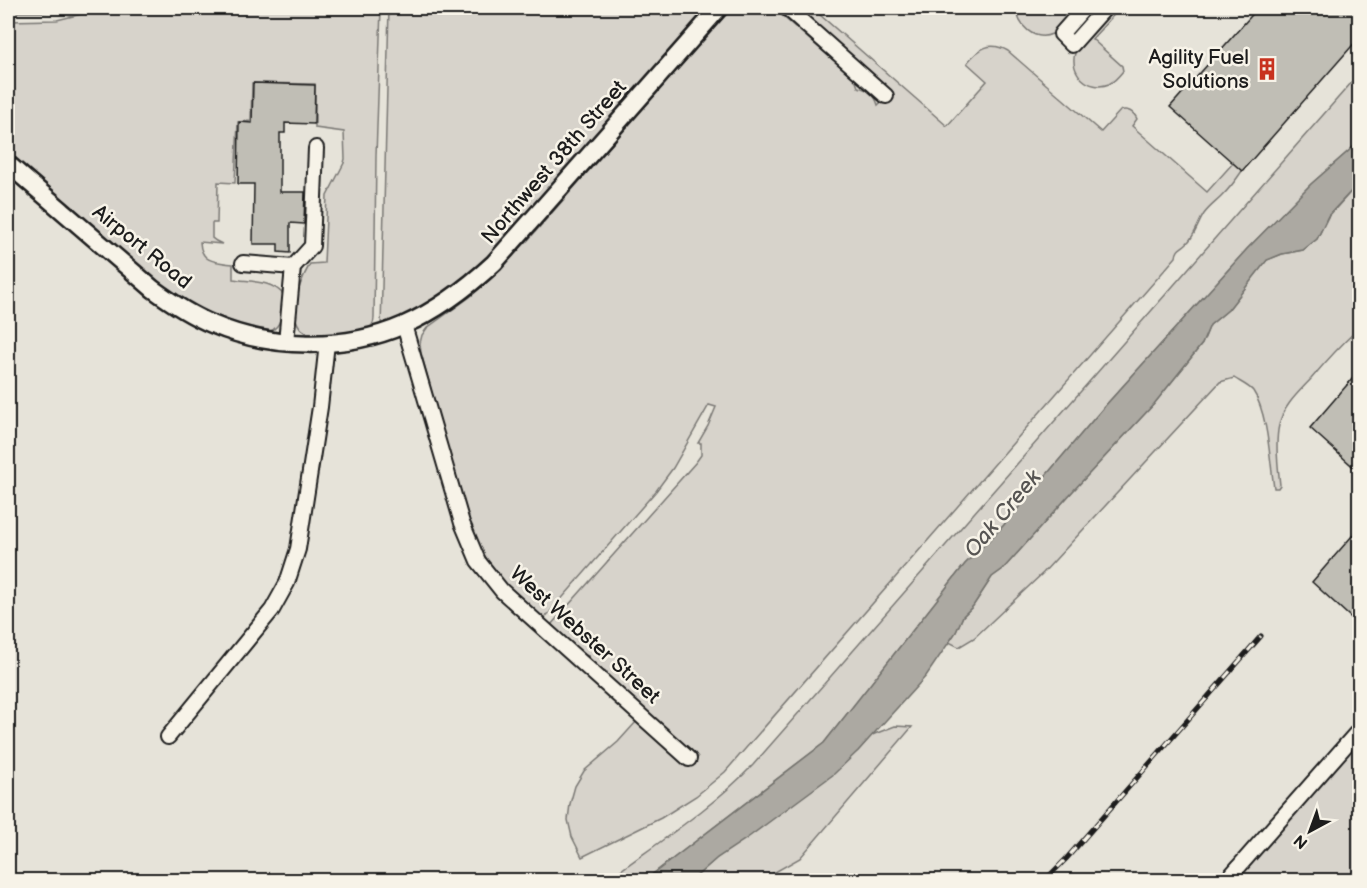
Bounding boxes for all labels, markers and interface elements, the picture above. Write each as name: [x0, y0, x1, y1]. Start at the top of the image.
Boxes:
place label: Agility Fuel Solutions: [1149, 45, 1249, 94]
building icon: Agility Fuel Solutions: [1254, 56, 1280, 82]
street label: Northwest 38th Street: [476, 75, 632, 249]
street label: Airport Road: [87, 199, 197, 295]
water label: Oak Creek: [959, 464, 1048, 563]
street label: West Webster Street: [505, 561, 666, 709]
north arrow: [1280, 801, 1340, 861]
text: N: [1290, 830, 1312, 852]

